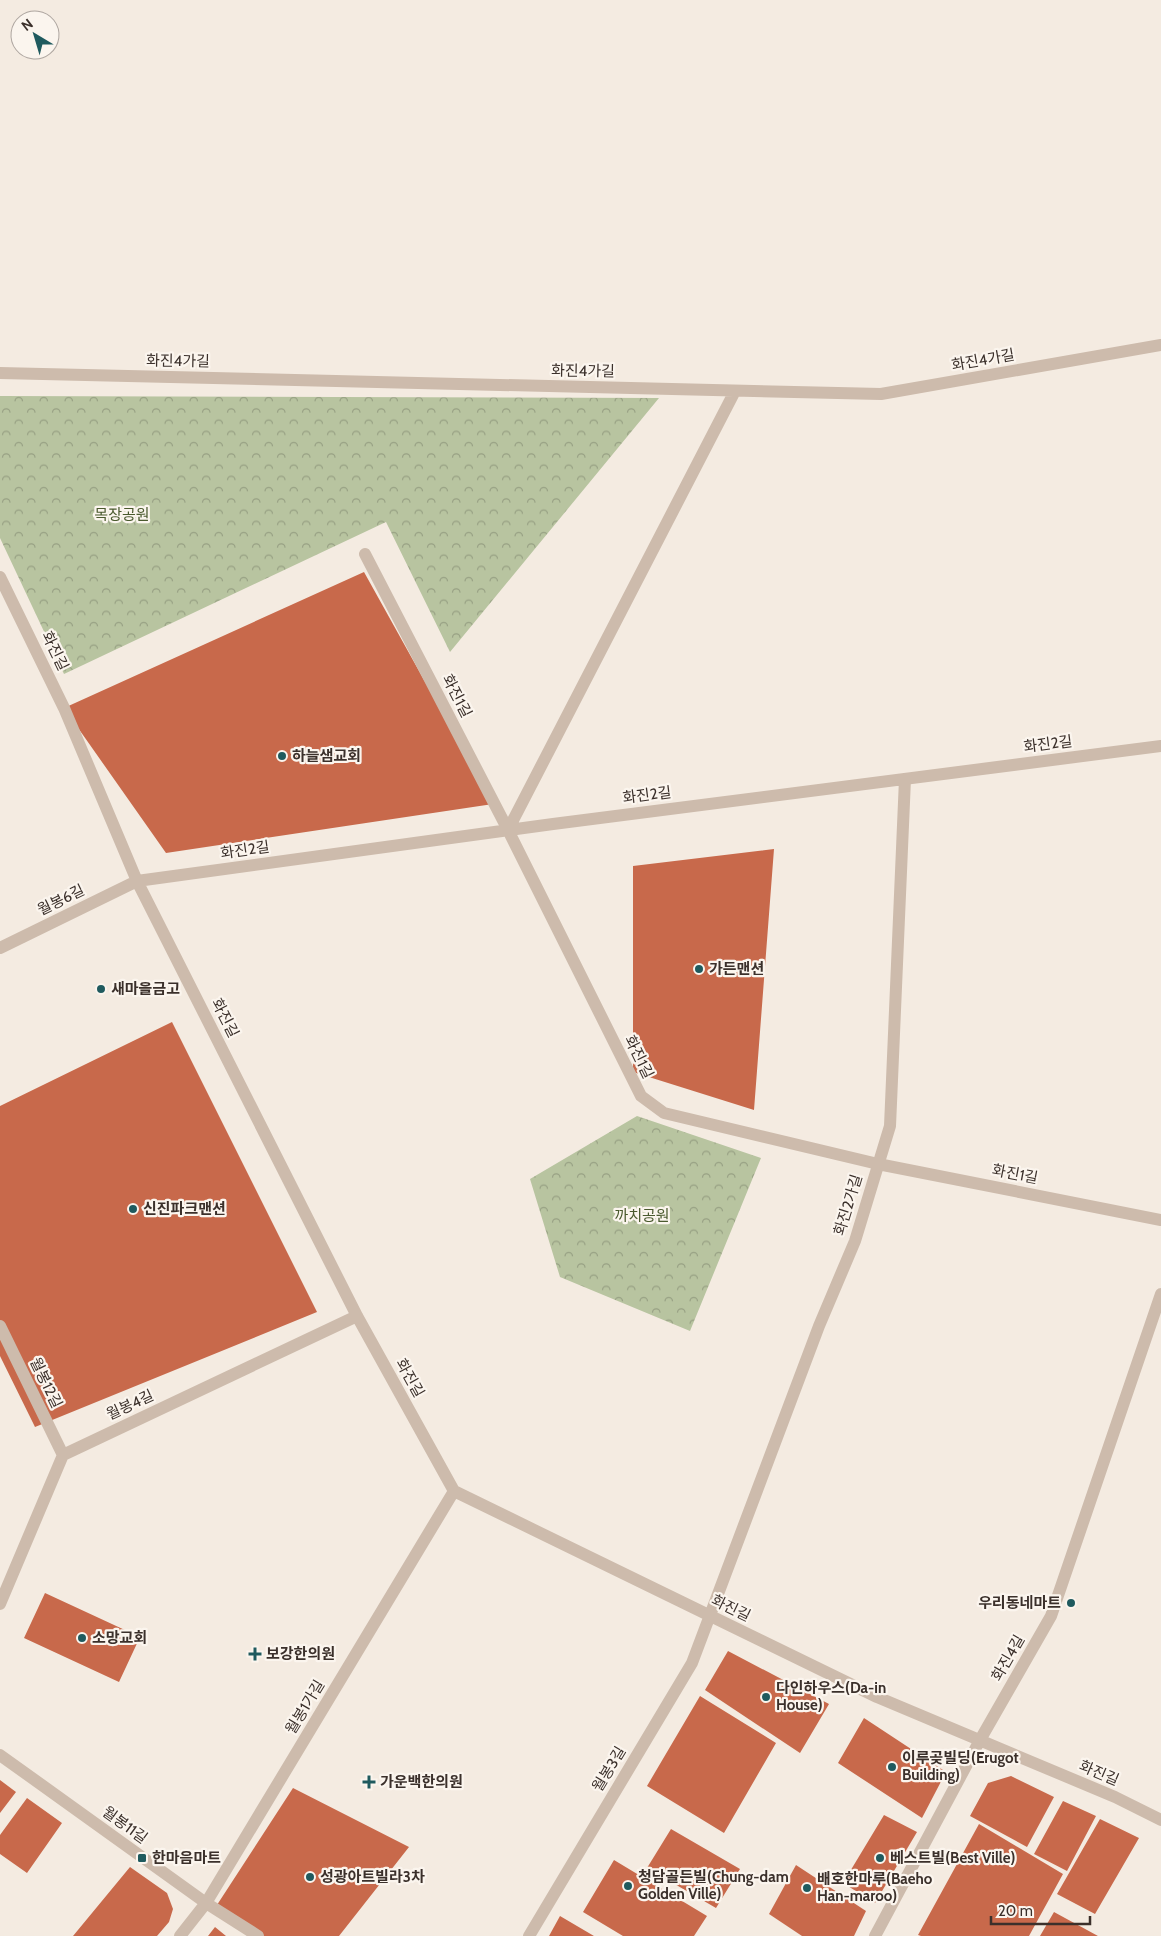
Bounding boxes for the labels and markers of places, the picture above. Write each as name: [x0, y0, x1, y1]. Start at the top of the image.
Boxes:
place label: 하늘샘교회: [292, 747, 361, 765]
marker: 하늘샘교회: [276, 750, 288, 762]
place label: 가든맨션: [709, 960, 764, 978]
marker: 가든맨션: [693, 963, 705, 975]
place label: 새마을금고: [111, 980, 180, 998]
marker: 새마을금고: [95, 983, 107, 995]
place label: 신진파크맨션: [143, 1200, 226, 1218]
marker: 신진파크맨션: [127, 1203, 139, 1215]
place label: 우리동네마트: [978, 1594, 1061, 1612]
marker: 우리동네마트: [1065, 1597, 1077, 1609]
place label: 소망교회: [92, 1629, 147, 1647]
marker: 소망교회: [76, 1632, 88, 1644]
place label: 보강한의원: [266, 1645, 335, 1663]
marker: 보강한의원: [248, 1647, 262, 1661]
place label: 다인하우스(Da-in House): [776, 1679, 886, 1714]
marker: 다인하우스(Da-in House): [760, 1691, 772, 1703]
place label: 이루곶빌딩(Erugot Building): [902, 1749, 1019, 1784]
marker: 이루곶빌딩(Erugot Building): [886, 1761, 898, 1773]
place label: 가운백한의원: [380, 1773, 463, 1791]
marker: 가운백한의원: [362, 1775, 376, 1789]
place label: 한마음마트: [152, 1849, 221, 1867]
place label: 베스트빌(Best Ville): [890, 1849, 1015, 1867]
marker: 한마음마트: [136, 1852, 148, 1864]
marker: 베스트빌(Best Ville): [874, 1852, 886, 1864]
place label: 성광아트빌라3차: [320, 1868, 425, 1886]
place label: 청담골든빌(Chung-dam Golden Ville): [638, 1868, 789, 1903]
place label: 배호한마루(Baeho Han-maroo): [817, 1870, 933, 1905]
marker: 성광아트빌라3차: [304, 1871, 316, 1883]
marker: 청담골든빌(Chung-dam Golden Ville): [622, 1880, 634, 1892]
marker: 배호한마루(Baeho Han-maroo): [801, 1882, 813, 1894]

